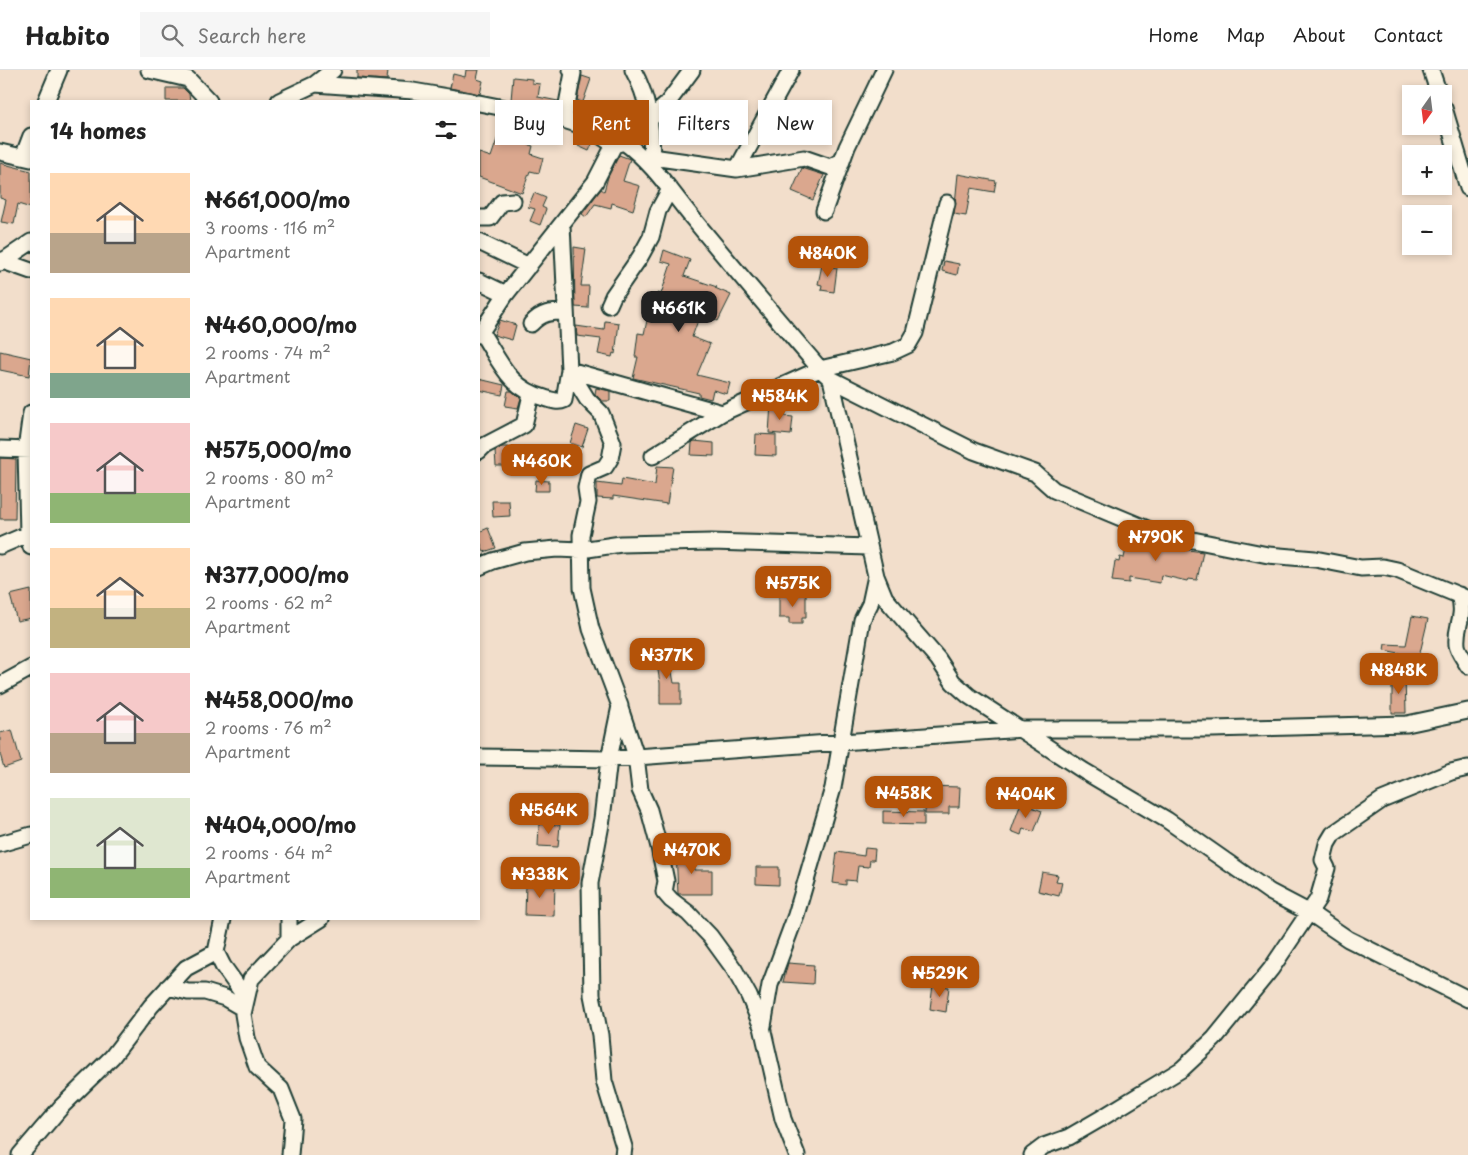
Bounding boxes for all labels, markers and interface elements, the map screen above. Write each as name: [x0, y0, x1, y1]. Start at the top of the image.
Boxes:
search box: [140, 12, 490, 57]
text: Habito: [25, 17, 110, 53]
icon: search: [158, 21, 186, 49]
text: Search here: [198, 21, 306, 49]
text: Home: [1148, 21, 1198, 48]
text: Map: [1226, 21, 1265, 48]
text: About: [1293, 21, 1345, 48]
text: Contact: [1373, 21, 1443, 48]
north arrow: [1402, 85, 1452, 135]
map controls: [1402, 85, 1452, 255]
chip: Buy: [495, 100, 563, 145]
chip: Rent: [573, 100, 649, 145]
chip: Filters: [659, 100, 748, 145]
chip: New: [758, 100, 832, 145]
text: 14 homes: [50, 114, 146, 146]
icon: filters: [432, 116, 460, 144]
button: +: [1402, 145, 1452, 195]
text: ₦661,000/mo: [205, 183, 350, 215]
icon: home: [90, 193, 150, 253]
button: −: [1402, 205, 1452, 255]
text: 3 rooms · 116 m²: [205, 215, 335, 239]
pin: ₦840K: [793, 236, 863, 278]
text: Apartment: [205, 239, 290, 263]
text: ₦840K: [799, 240, 857, 264]
pin: ₦661K: [644, 290, 714, 333]
text: ₦661K: [652, 295, 706, 319]
text: ₦460,000/mo: [205, 308, 357, 340]
icon: home: [90, 318, 150, 378]
text: 2 rooms · 74 m²: [205, 340, 331, 364]
text: Apartment: [205, 364, 290, 388]
pin: ₦584K: [745, 378, 815, 421]
text: ₦584K: [752, 383, 808, 407]
text: ₦575,000/mo: [205, 433, 351, 465]
icon: home: [90, 443, 150, 503]
pin: ₦460K: [507, 444, 577, 486]
text: ₦460K: [512, 448, 572, 472]
text: 2 rooms · 80 m²: [205, 465, 334, 489]
text: Apartment: [205, 489, 290, 513]
pin: ₦790K: [1121, 520, 1191, 562]
text: ₦790K: [1128, 524, 1184, 548]
text: ₦377,000/mo: [205, 558, 349, 590]
pin: ₦575K: [758, 566, 828, 608]
icon: home: [90, 568, 150, 628]
text: ₦575K: [766, 570, 820, 594]
text: 2 rooms · 62 m²: [205, 590, 333, 614]
text: Apartment: [205, 614, 290, 638]
pin: ₦377K: [632, 638, 702, 680]
text: ₦377K: [641, 642, 693, 666]
pin: ₦848K: [1364, 652, 1434, 695]
text: ₦848K: [1371, 657, 1427, 681]
text: ₦458,000/mo: [205, 683, 353, 715]
icon: home: [90, 693, 150, 753]
text: 2 rooms · 76 m²: [205, 715, 332, 739]
text: Apartment: [205, 739, 290, 763]
pin: ₦458K: [869, 776, 939, 818]
pin: ₦404K: [991, 776, 1061, 819]
text: ₦458K: [876, 780, 932, 804]
text: ₦404K: [997, 781, 1055, 805]
pin: ₦564K: [514, 792, 584, 835]
text: ₦564K: [520, 797, 578, 821]
text: ₦404,000/mo: [205, 808, 356, 840]
icon: home: [90, 818, 150, 878]
pin: ₦470K: [657, 832, 727, 875]
text: ₦470K: [664, 837, 720, 861]
text: 2 rooms · 64 m²: [205, 840, 333, 864]
pin: ₦338K: [505, 856, 575, 899]
text: ₦338K: [512, 861, 568, 885]
text: Apartment: [205, 864, 290, 888]
pin: ₦529K: [905, 956, 975, 998]
text: ₦529K: [912, 960, 968, 984]

